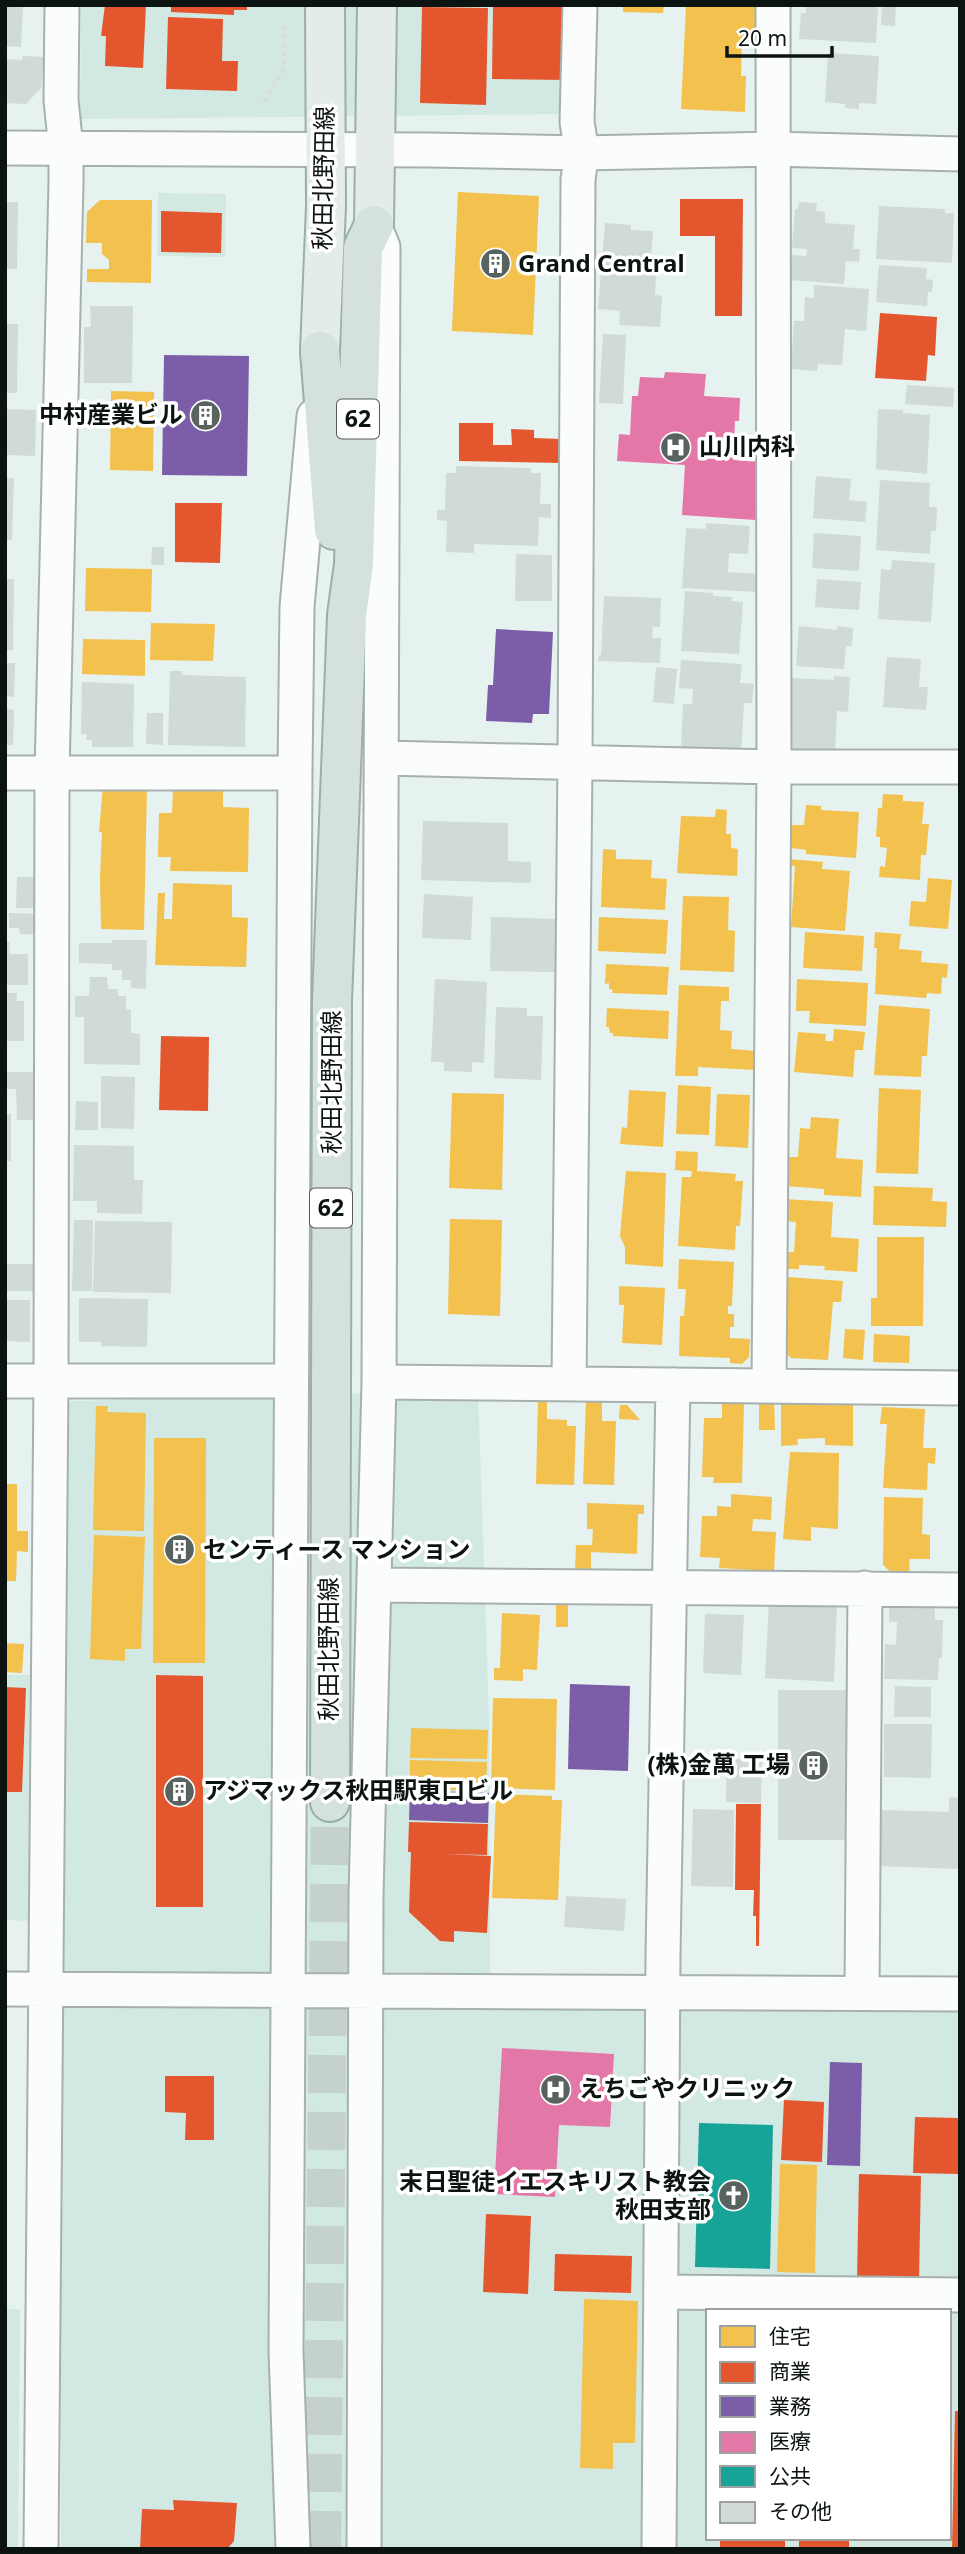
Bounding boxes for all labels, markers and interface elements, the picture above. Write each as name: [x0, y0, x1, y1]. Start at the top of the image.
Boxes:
scale bar: [727, 14, 832, 58]
text: 20 m: [738, 24, 787, 52]
street label: 秋田北野田線: [305, 106, 340, 250]
place label: Grand Central: [518, 246, 685, 279]
building icon: Grand Central: [478, 247, 512, 281]
place label: 中村産業ビル: [39, 397, 183, 430]
building icon: 中村産業ビル: [189, 398, 223, 432]
road number: 62: [337, 400, 379, 438]
place label: 山川内科: [699, 429, 795, 462]
hospital icon: 山川内科: [659, 430, 693, 464]
street label: 秋田北野田線: [314, 1010, 347, 1154]
road number: 62: [310, 1189, 352, 1228]
place label: センティース マンション: [203, 1532, 471, 1565]
building icon: センティース マンション: [163, 1533, 197, 1567]
street label: 秋田北野田線: [311, 1577, 344, 1721]
place label: (株)金萬 工場: [647, 1747, 790, 1780]
building icon: (株)金萬 工場: [796, 1748, 830, 1782]
place label: アジマックス秋田駅東口ビル: [203, 1773, 513, 1806]
building icon: アジマックス秋田駅東口ビル: [163, 1774, 197, 1808]
place label: えちごやクリニック: [579, 2071, 795, 2104]
hospital icon: えちごやクリニック: [539, 2072, 573, 2106]
place label: 末日聖徒イエスキリスト教会 秋田支部: [399, 2164, 711, 2225]
church icon: 末日聖徒イエスキリスト教会 秋田支部: [717, 2179, 751, 2213]
legend: [706, 2309, 951, 2540]
text: 住宅: [769, 2322, 811, 2350]
text: 商業: [769, 2357, 811, 2385]
text: 業務: [769, 2392, 811, 2420]
text: 医療: [769, 2427, 811, 2455]
text: 公共: [769, 2462, 811, 2490]
text: その他: [769, 2497, 832, 2525]

